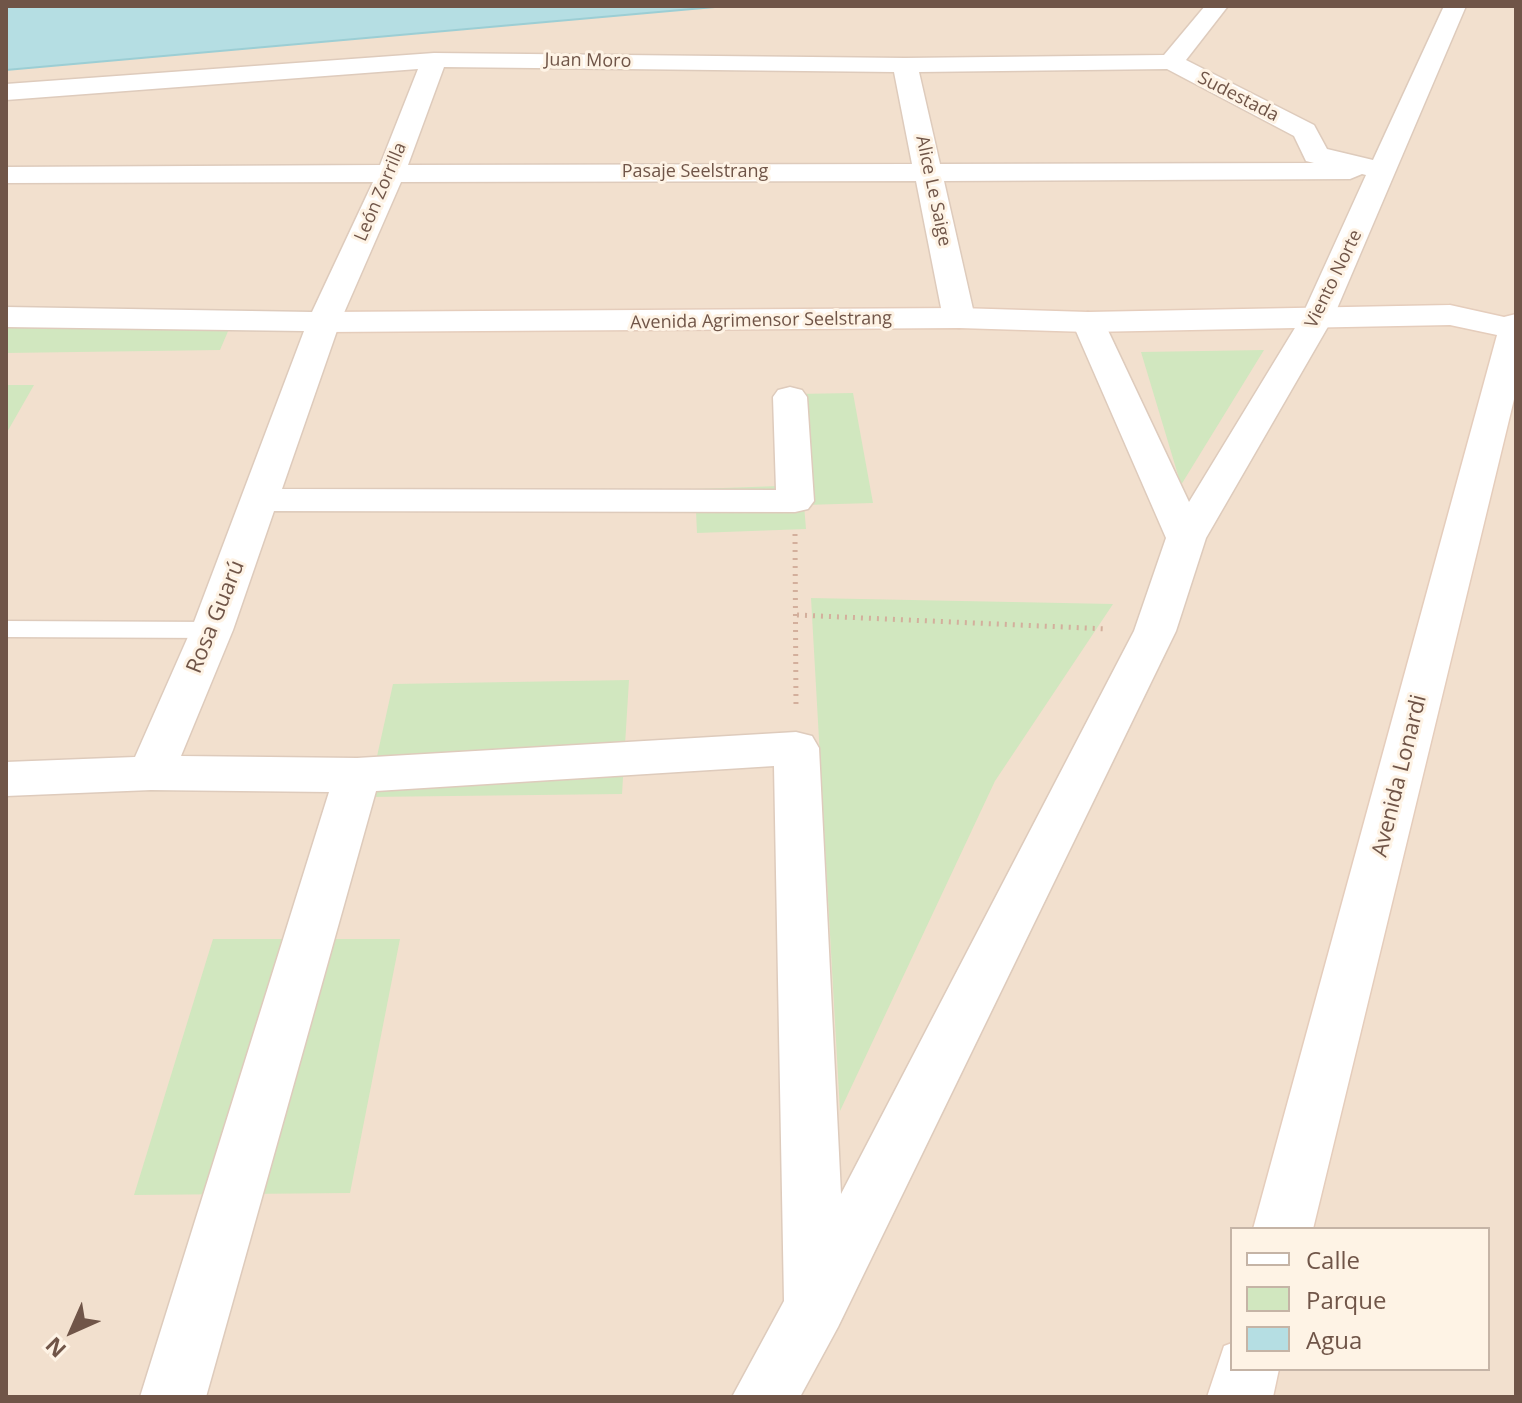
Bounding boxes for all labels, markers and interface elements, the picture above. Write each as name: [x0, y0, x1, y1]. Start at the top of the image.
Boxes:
street label: Juan Moro: [544, 49, 632, 73]
street label: Sudestada: [1194, 67, 1282, 127]
street label: Alice Le Saige: [911, 134, 955, 248]
street label: León Zorrilla: [350, 139, 412, 245]
street label: Pasaje Seelstrang: [622, 161, 768, 183]
street label: Viento Norte: [1301, 226, 1367, 332]
street label: Avenida Agrimensor Seelstrang: [630, 308, 892, 334]
street label: Rosa Guarú: [181, 557, 251, 677]
street label: Avenida Lonardi: [1367, 692, 1433, 860]
legend: [1230, 1227, 1490, 1371]
text: Calle: [1306, 1243, 1360, 1276]
text: Parque: [1306, 1283, 1386, 1316]
north arrow: [32, 1291, 112, 1371]
text: Agua: [1306, 1323, 1362, 1356]
text: N: [38, 1331, 72, 1365]

